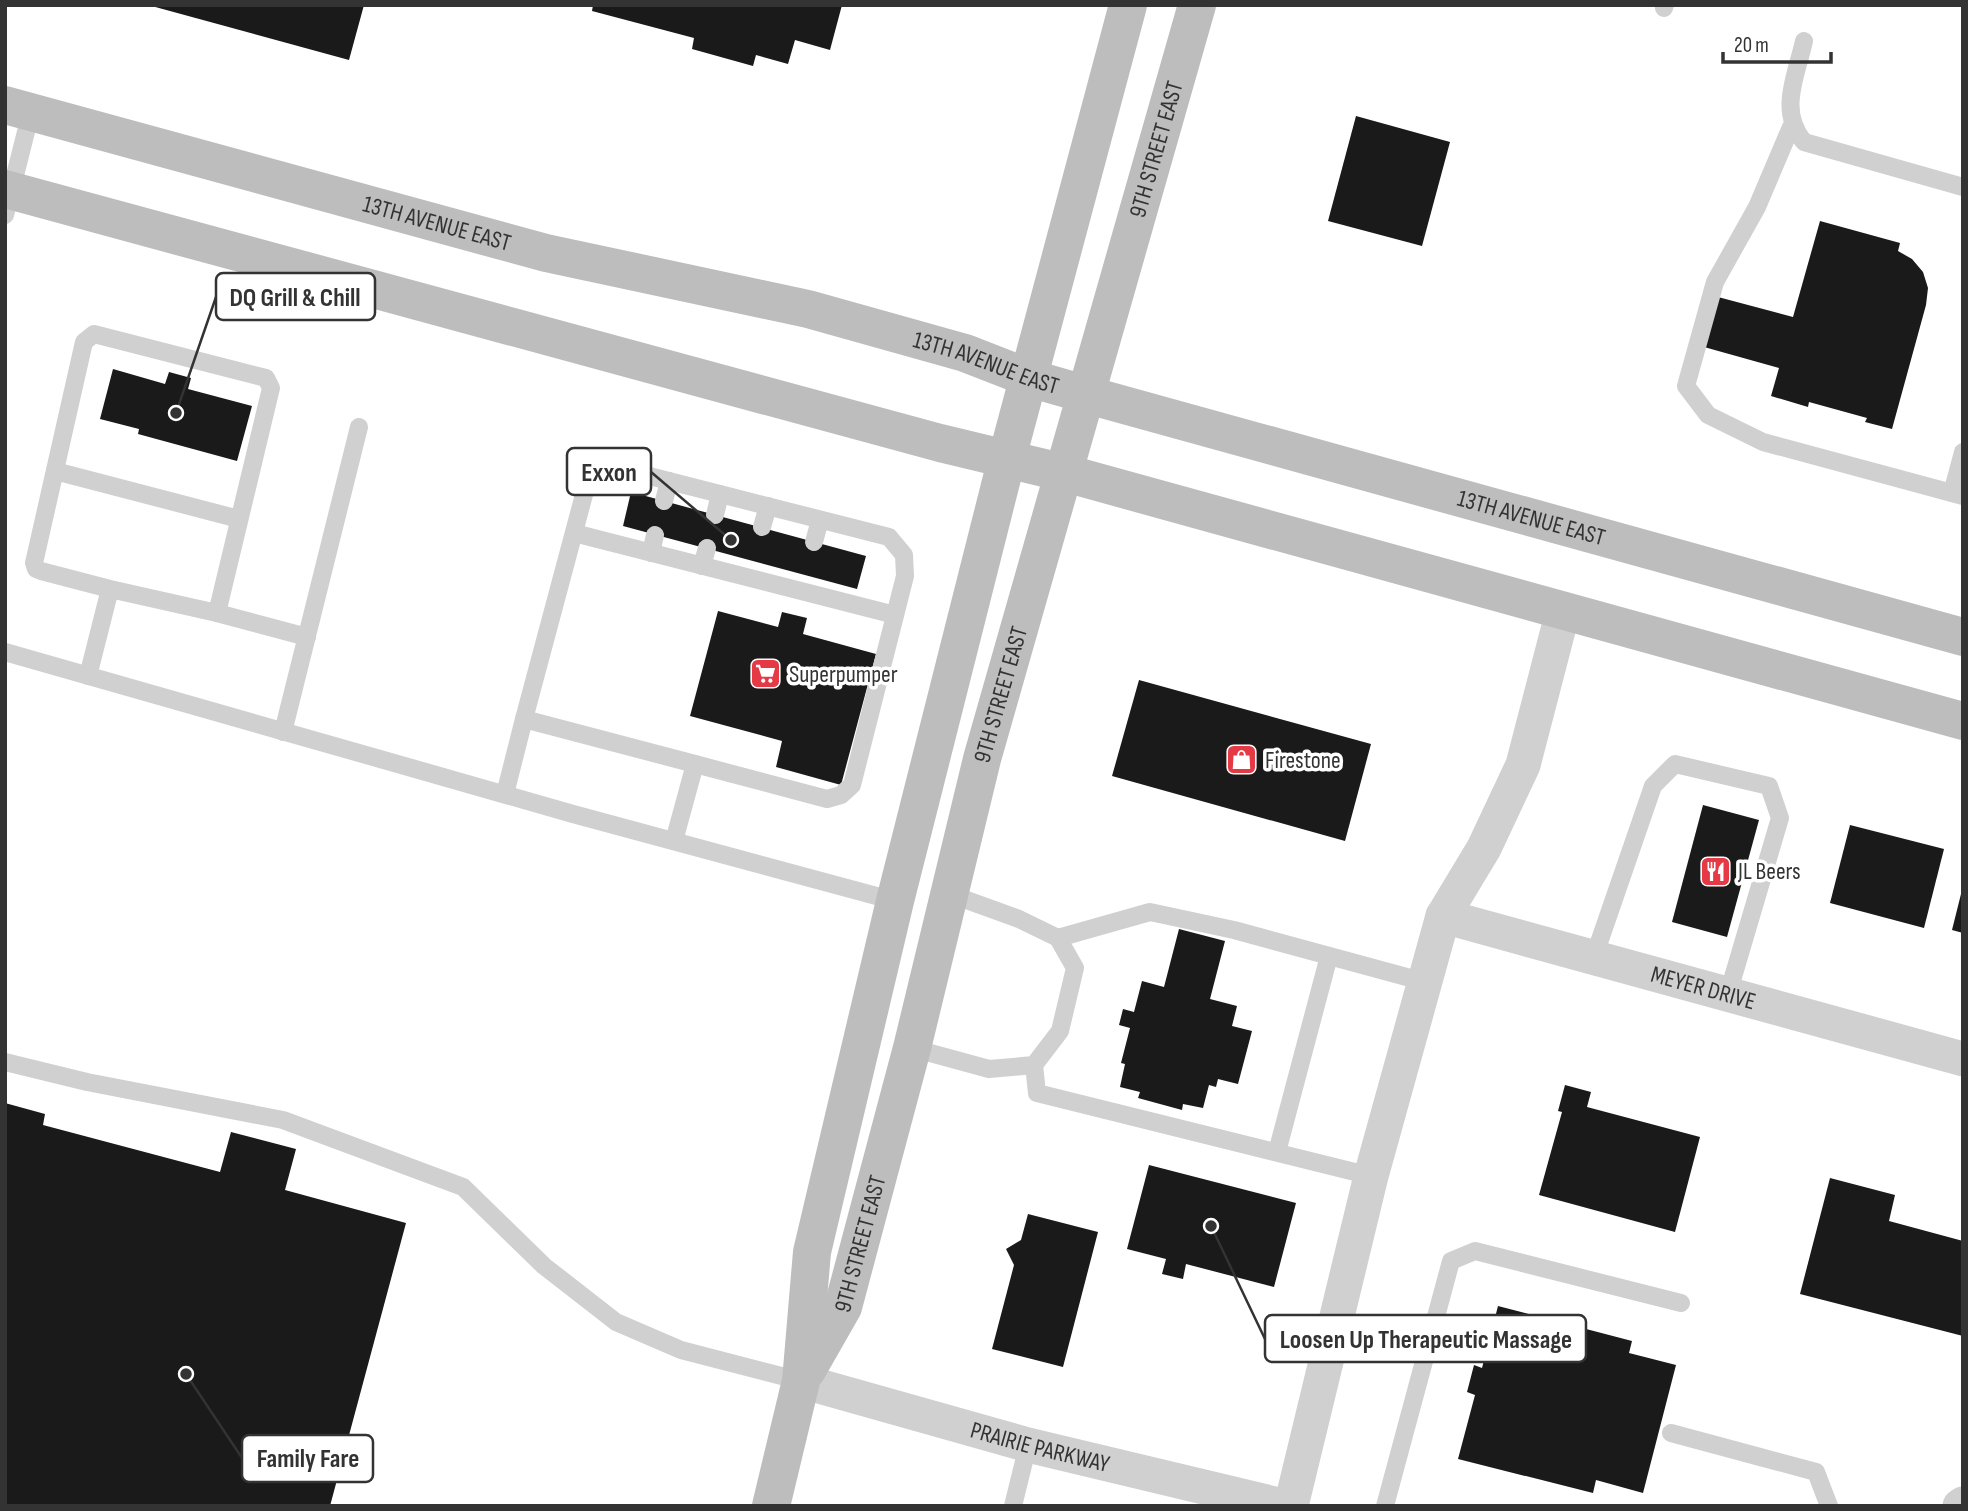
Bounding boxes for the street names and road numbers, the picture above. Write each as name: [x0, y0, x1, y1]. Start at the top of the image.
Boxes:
street label: 9TH STREET EAST: [1123, 77, 1189, 221]
street label: 13TH AVENUE EAST: [360, 189, 515, 257]
street label: 13TH AVENUE EAST: [910, 325, 1063, 400]
street label: 13TH AVENUE EAST: [1454, 483, 1609, 552]
street label: 9TH STREET EAST: [967, 623, 1034, 766]
street label: MEYER DRIVE: [1648, 959, 1759, 1016]
street label: 9TH STREET EAST: [828, 1172, 892, 1315]
street label: PRAIRIE PARKWAY: [967, 1415, 1112, 1478]

